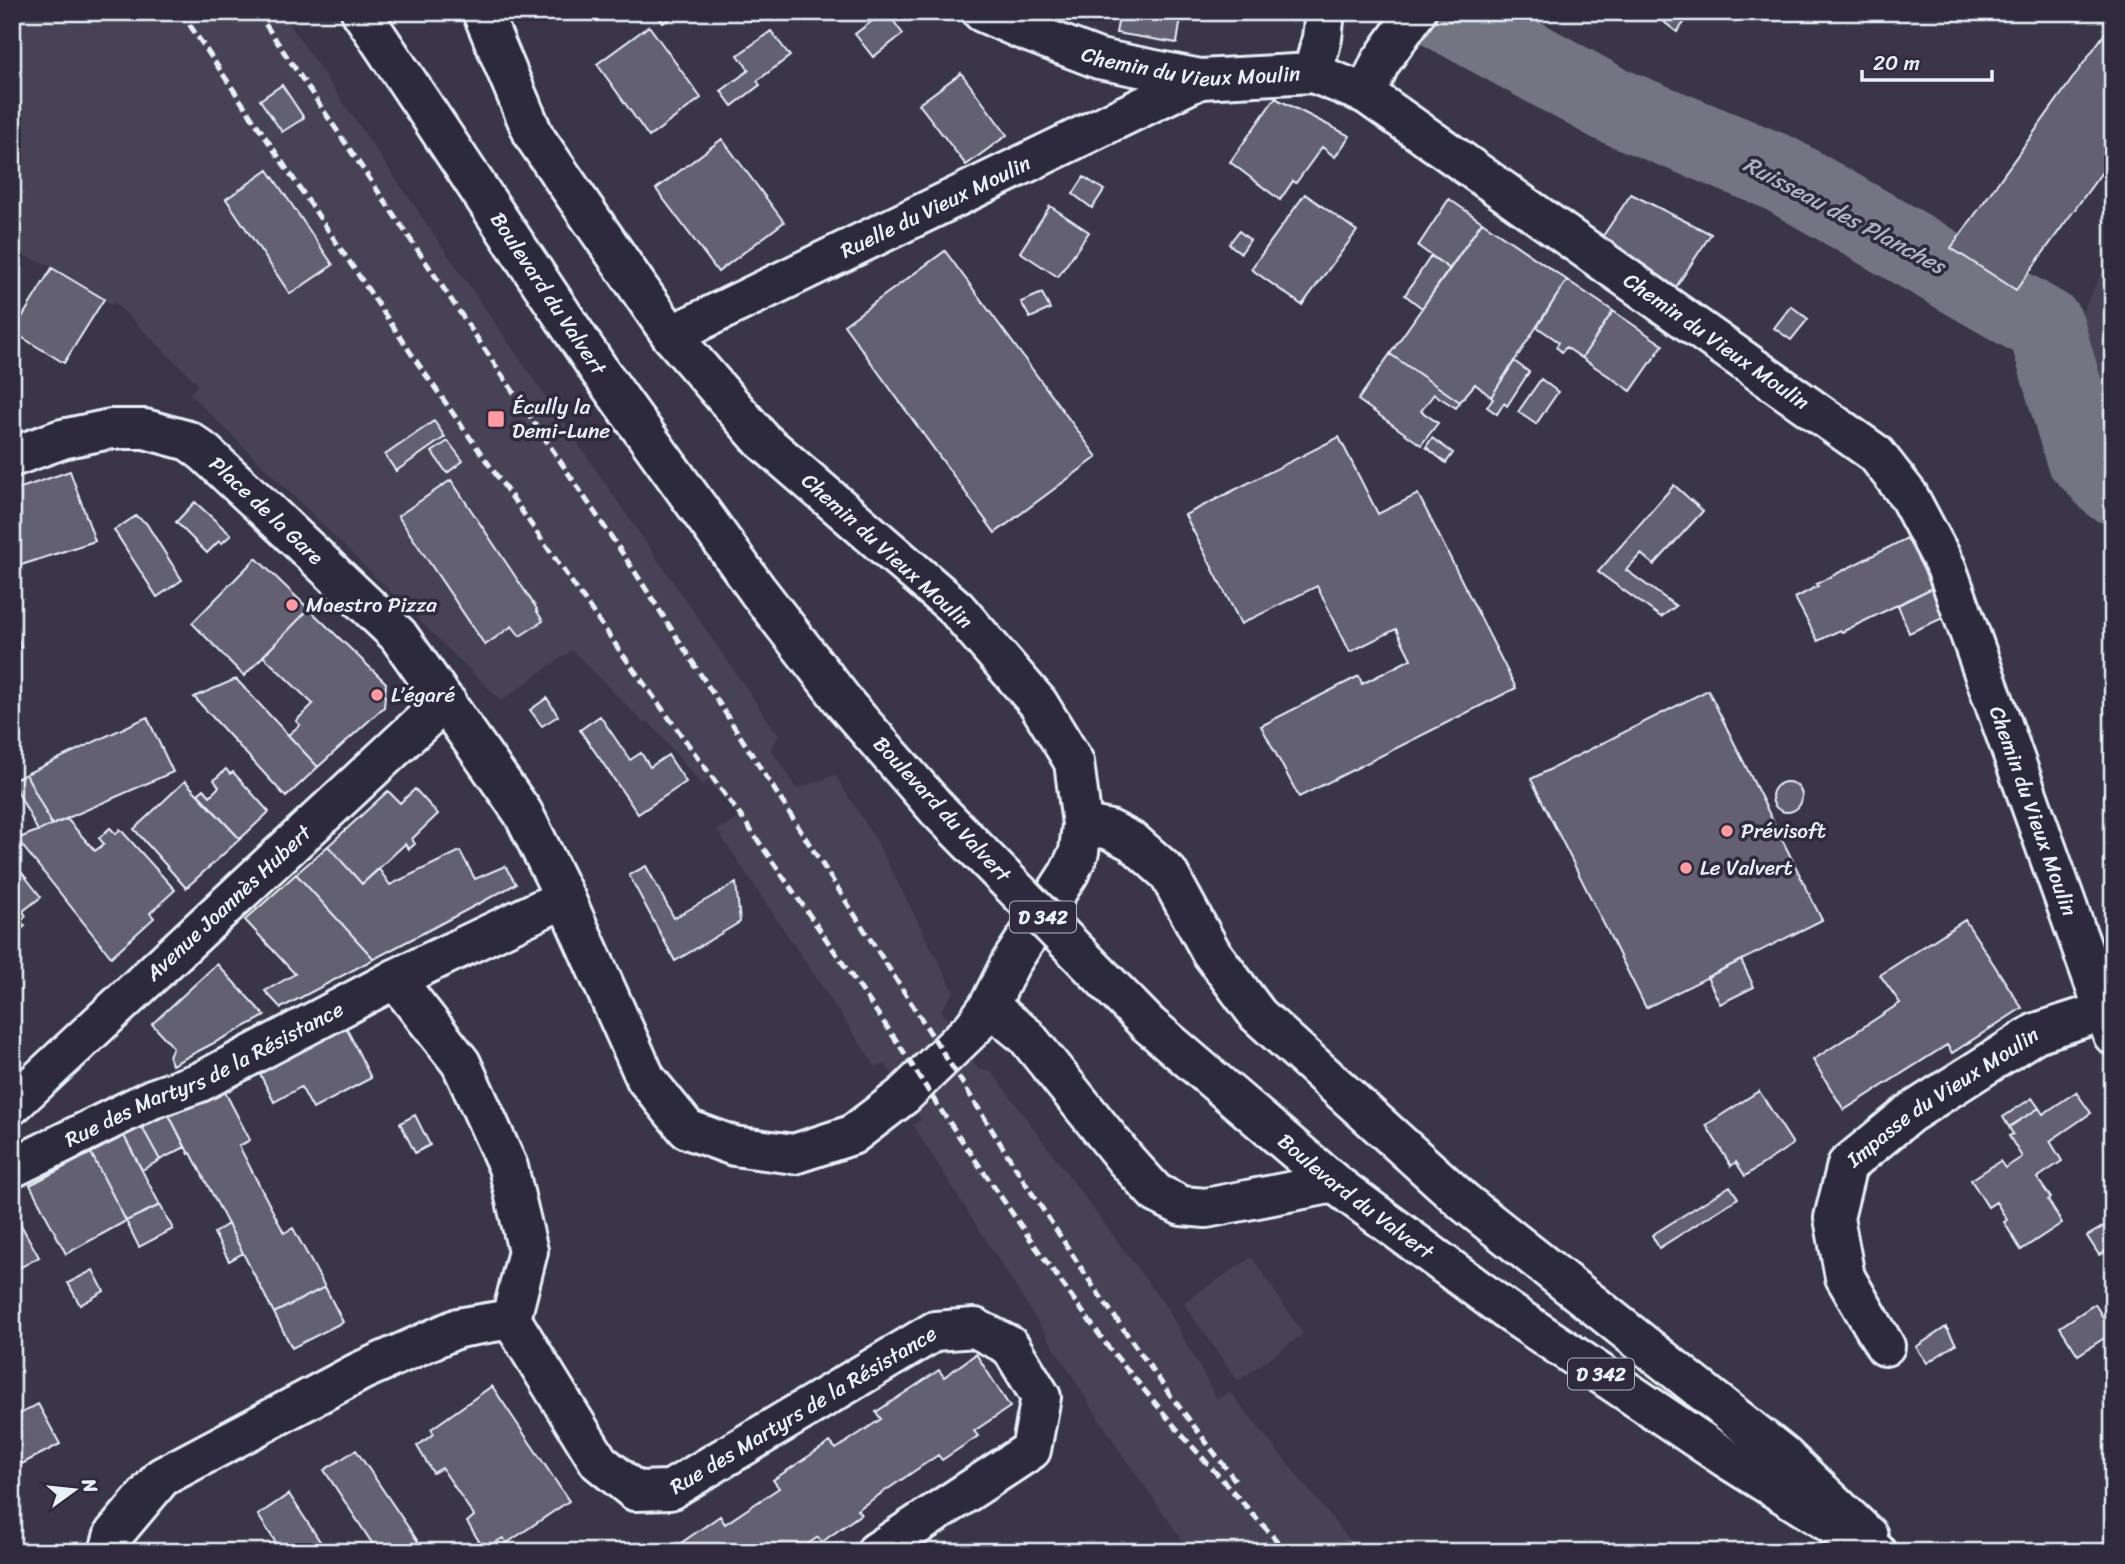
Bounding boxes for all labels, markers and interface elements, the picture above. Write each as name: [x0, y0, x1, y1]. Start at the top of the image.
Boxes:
street label: Chemin du Vieux Moulin: [1076, 35, 1301, 98]
scale bar: [1862, 38, 1992, 82]
text: 20 m: [1873, 44, 1920, 82]
water label: Ruisseau des Planches: [1736, 144, 1955, 287]
street label: Ruelle du Vieux Moulin: [834, 145, 1038, 269]
street label: Boulevard du Valvert: [480, 204, 617, 384]
street label: Chemin du Vieux Moulin: [1615, 262, 1818, 421]
place label: Écully la Demi-Lune: [512, 388, 610, 450]
marker: Écully la Demi-Lune: [486, 409, 506, 429]
street label: Place de la Gare: [200, 446, 333, 575]
street label: Chemin du Vieux Moulin: [792, 463, 982, 639]
place label: Maestro Pizza: [306, 586, 437, 624]
marker: Maestro Pizza: [284, 597, 300, 613]
place label: L’égaré: [391, 676, 455, 714]
marker: L’égaré: [369, 687, 385, 703]
street label: Chemin du Vieux Moulin: [1978, 700, 2088, 922]
street label: Boulevard du Valvert: [863, 727, 1022, 892]
place label: Prévisoft: [1741, 812, 1826, 850]
street label: Avenue Joannès Hubert: [136, 814, 322, 992]
marker: Prévisoft: [1719, 823, 1735, 839]
place label: Le Valvert: [1700, 849, 1793, 887]
marker: Le Valvert: [1678, 860, 1694, 876]
road number: D 342: [1010, 902, 1076, 932]
street label: Rue des Martyrs de la Résistance: [58, 990, 351, 1158]
street label: Impasse du Vieux Moulin: [1837, 1017, 2047, 1178]
street label: Boulevard du Valvert: [1269, 1123, 1443, 1271]
street label: Rue des Martyrs de la Résistance: [662, 1315, 945, 1505]
road number: D 342: [1568, 1358, 1634, 1390]
north arrow: [38, 1456, 108, 1526]
text: N: [72, 1474, 108, 1497]

